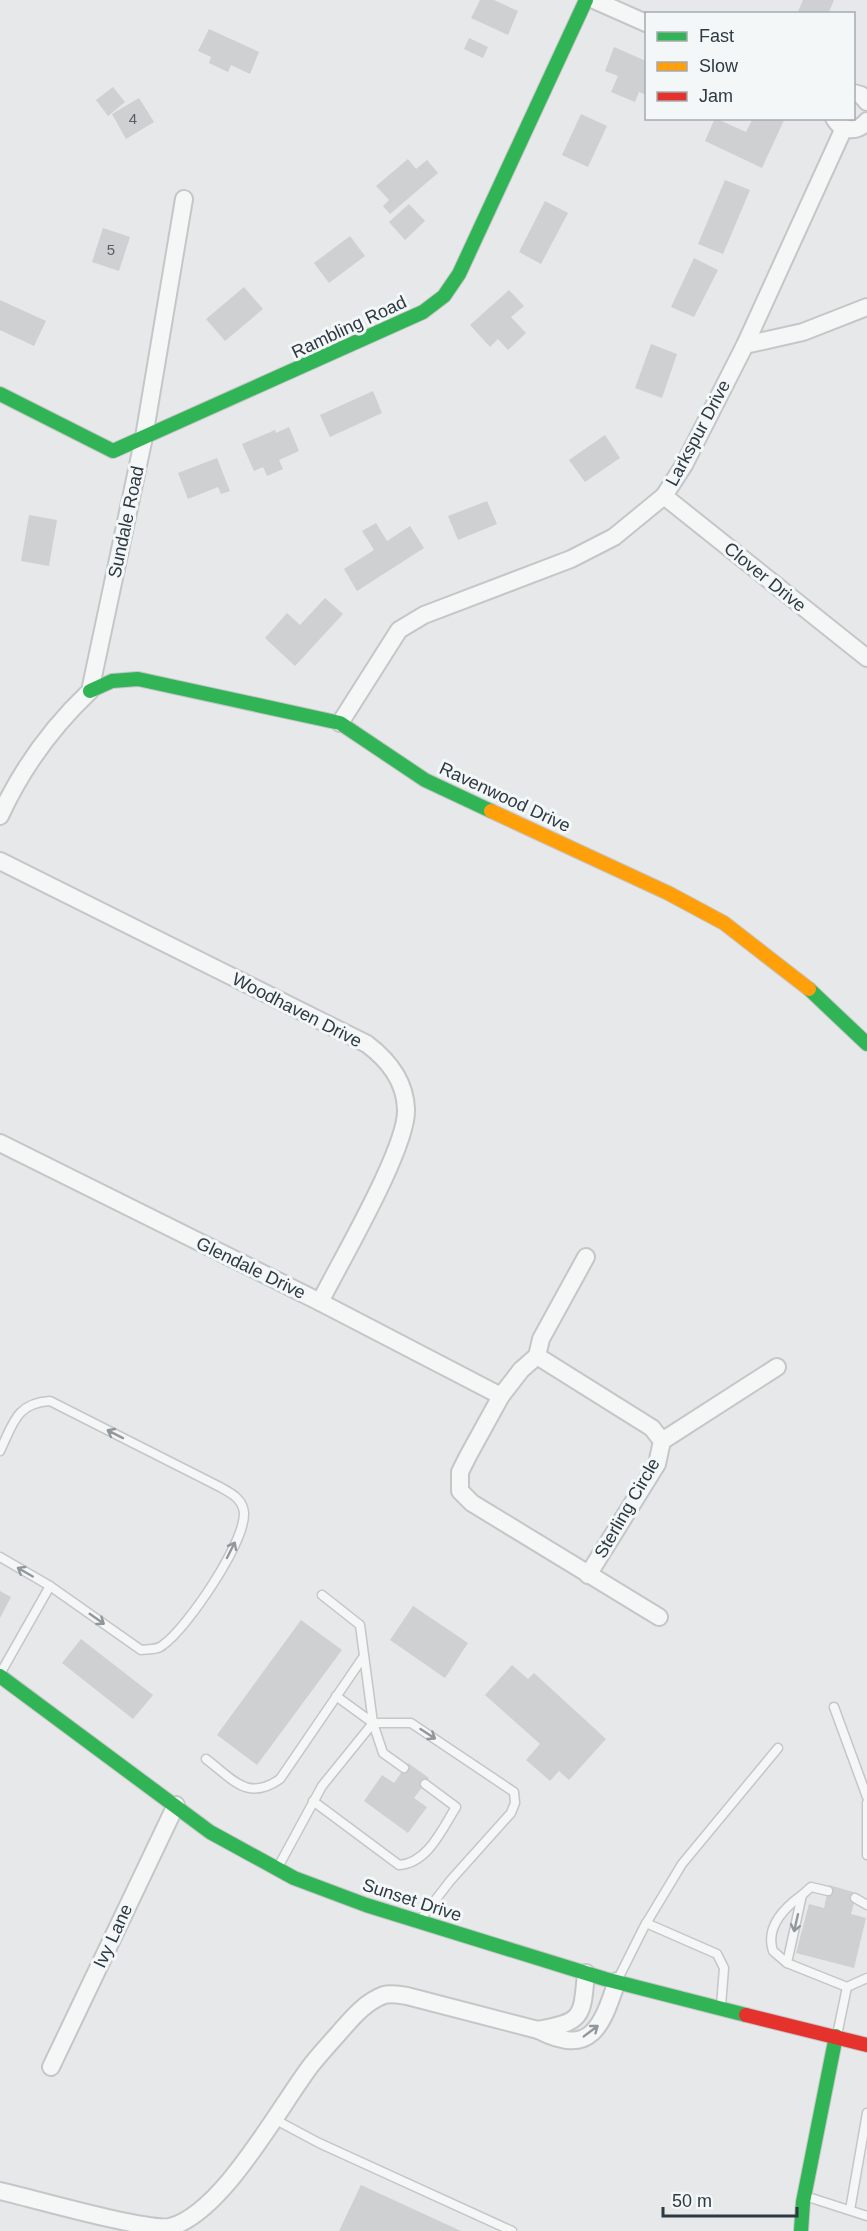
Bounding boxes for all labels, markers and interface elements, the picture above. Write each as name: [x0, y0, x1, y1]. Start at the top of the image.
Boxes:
legend: [645, 12, 855, 120]
text: Fast: [699, 26, 734, 46]
text: Slow: [699, 56, 739, 76]
text: Jam: [699, 86, 733, 106]
house number: 4: [129, 110, 137, 127]
house number: 5: [107, 241, 115, 258]
street label: Rambling Road: [289, 292, 409, 362]
street label: Larkspur Drive: [662, 377, 734, 489]
street label: Sundale Road: [104, 464, 148, 580]
street label: Clover Drive: [720, 538, 810, 616]
street label: Ravenwood Drive: [436, 758, 574, 836]
street label: Woodhaven Drive: [229, 969, 365, 1051]
street label: Glendale Drive: [193, 1233, 309, 1303]
one-way arrow: [106, 1427, 124, 1439]
street label: Sterling Circle: [590, 1454, 664, 1562]
one-way arrow: [225, 1541, 237, 1559]
one-way arrow: [17, 1565, 34, 1577]
one-way arrow: [89, 1613, 105, 1625]
one-way arrow: [419, 1729, 436, 1741]
street label: Sunset Drive: [360, 1875, 464, 1925]
street label: Ivy Lane: [90, 1901, 136, 1971]
one-way arrow: [790, 1913, 801, 1933]
one-way arrow: [583, 2025, 599, 2038]
scale bar: [663, 2180, 796, 2218]
text: 50 m: [672, 2191, 712, 2211]

